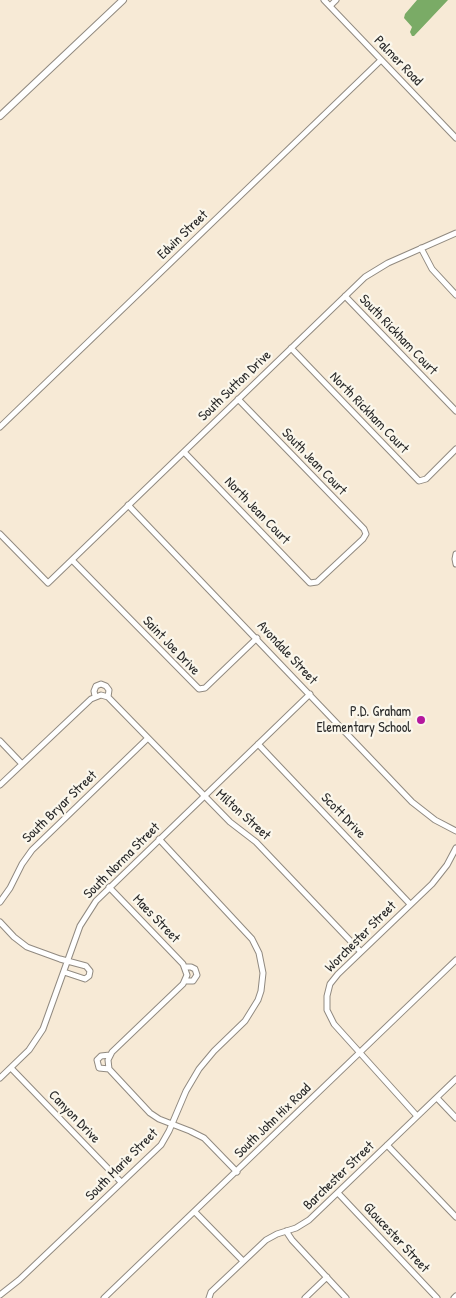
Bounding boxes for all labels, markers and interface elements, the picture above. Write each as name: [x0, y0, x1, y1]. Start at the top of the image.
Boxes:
street label: Palmer Road: [370, 33, 426, 89]
street label: Edwin Street: [154, 207, 212, 263]
street label: South Rickham Court: [355, 291, 441, 379]
street label: South Sutton Drive: [195, 347, 275, 425]
street label: North Rickham Court: [326, 369, 412, 457]
street label: South Jean Court: [278, 425, 350, 499]
street label: North Jean Court: [221, 474, 293, 548]
street label: Saint Joe Drive: [139, 613, 203, 679]
street label: Avondale Street: [253, 618, 321, 688]
place label: P.D. Graham Elementary School: [317, 704, 411, 736]
marker: P.D. Graham Elementary School: [415, 714, 427, 726]
street label: South Bryar Street: [19, 767, 101, 847]
street label: Milton Street: [212, 786, 274, 844]
street label: Scott Drive: [317, 790, 369, 842]
street label: South Norma Street: [80, 819, 164, 903]
street label: Maes Street: [129, 891, 183, 947]
street label: Worchester Street: [322, 898, 400, 976]
street label: South John Hix Road: [231, 1080, 315, 1162]
street label: Canyon Drive: [45, 1087, 103, 1147]
street label: South Marie Street: [82, 1125, 162, 1205]
street label: Barchester Street: [300, 1138, 378, 1214]
street label: Gloucester Street: [359, 1199, 433, 1277]

